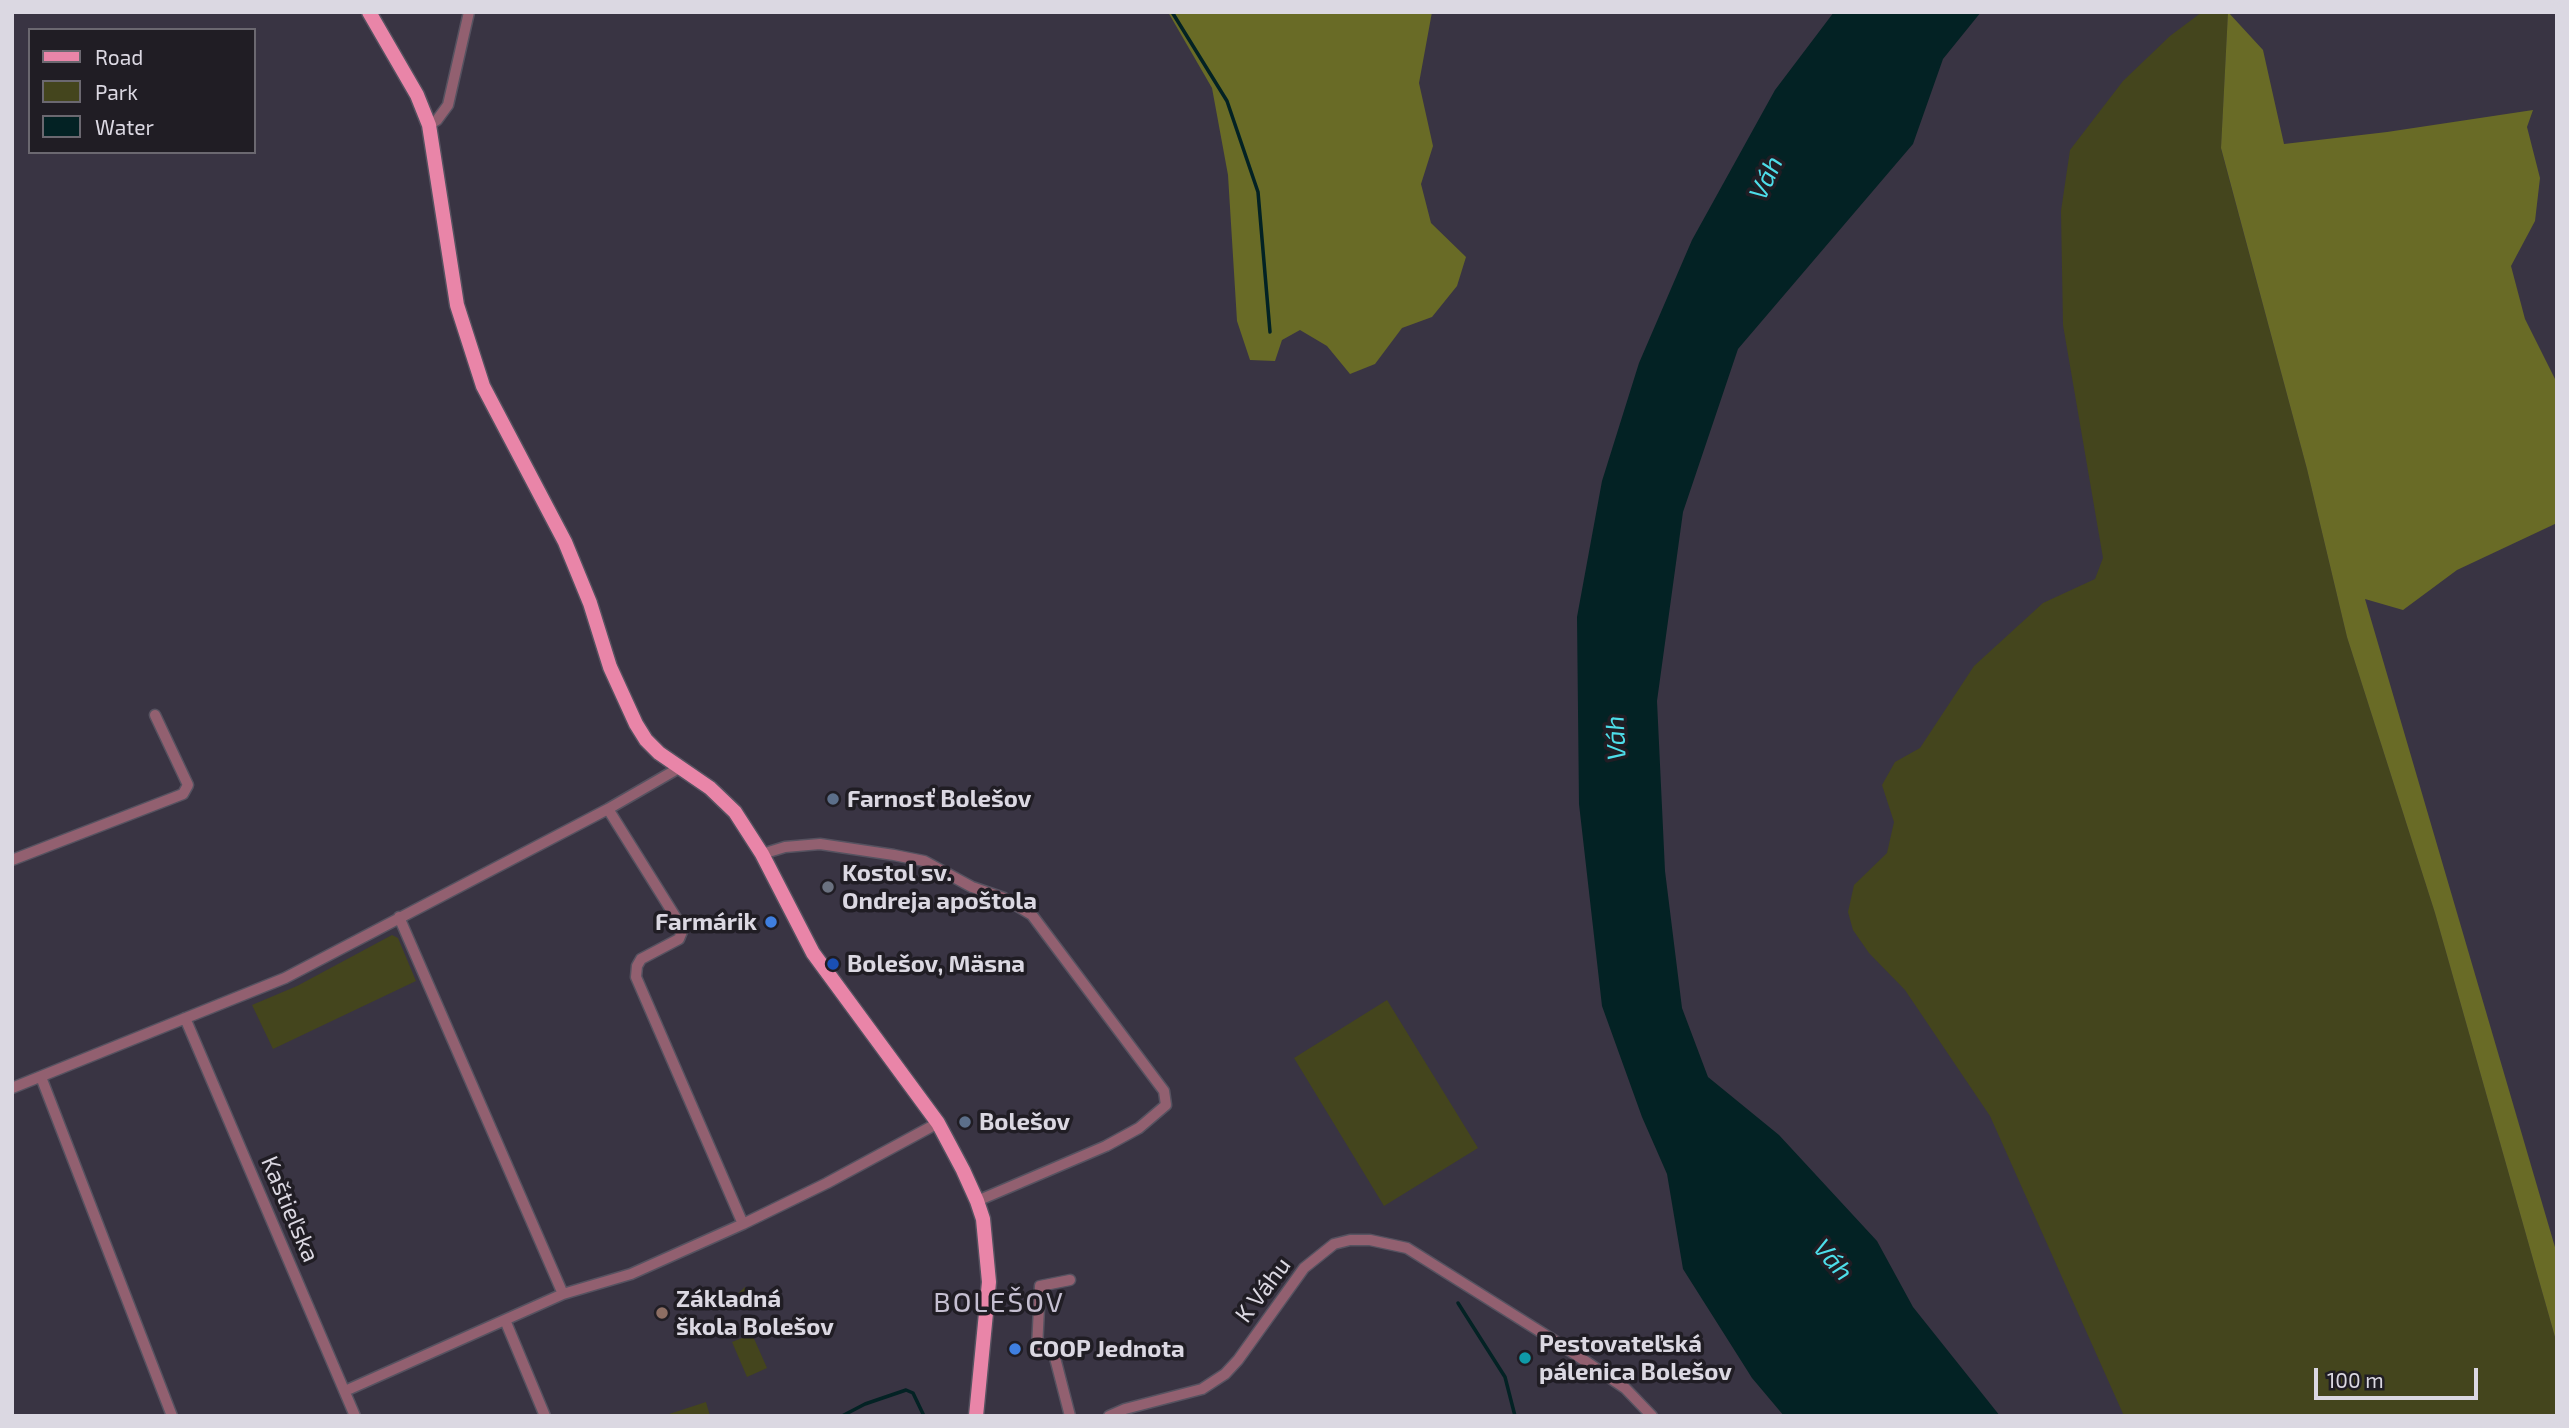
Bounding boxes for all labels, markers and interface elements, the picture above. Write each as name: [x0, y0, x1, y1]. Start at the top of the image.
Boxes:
legend: [28, 28, 256, 154]
text: Road: [95, 44, 143, 69]
text: Park: [95, 79, 138, 104]
text: Water: [95, 114, 154, 139]
water label: Váh: [1742, 151, 1790, 205]
water label: Váh: [1599, 715, 1633, 761]
place label: Farnosť Bolešov: [847, 785, 1031, 813]
marker: Farnosť Bolešov: [825, 791, 841, 807]
place label: Kostol sv. Ondreja apoštola: [842, 859, 1037, 915]
marker: Kostol sv. Ondreja apoštola: [820, 879, 836, 895]
place label: Farmárik: [655, 908, 757, 936]
marker: Farmárik: [763, 914, 779, 930]
place label: Bolešov, Mäsna: [847, 950, 1025, 978]
marker: Bolešov, Mäsna: [825, 956, 841, 972]
place label: Bolešov: [979, 1108, 1070, 1136]
marker: Bolešov: [957, 1114, 973, 1130]
street label: Kaštieľska: [255, 1152, 325, 1266]
water label: Váh: [1807, 1233, 1859, 1287]
street label: K Váhu: [1229, 1252, 1297, 1328]
place label: Základná škola Bolešov: [676, 1285, 834, 1341]
district label: BOLEŠOV: [934, 1286, 1064, 1320]
marker: Základná škola Bolešov: [654, 1305, 670, 1321]
place label: Pestovateľská pálenica Bolešov: [1539, 1330, 1732, 1386]
place label: COOP Jednota: [1029, 1335, 1185, 1363]
marker: COOP Jednota: [1007, 1341, 1023, 1357]
marker: Pestovateľská pálenica Bolešov: [1517, 1350, 1533, 1366]
scale bar: [2317, 1354, 2482, 1398]
text: 100 m: [2327, 1367, 2384, 1392]

